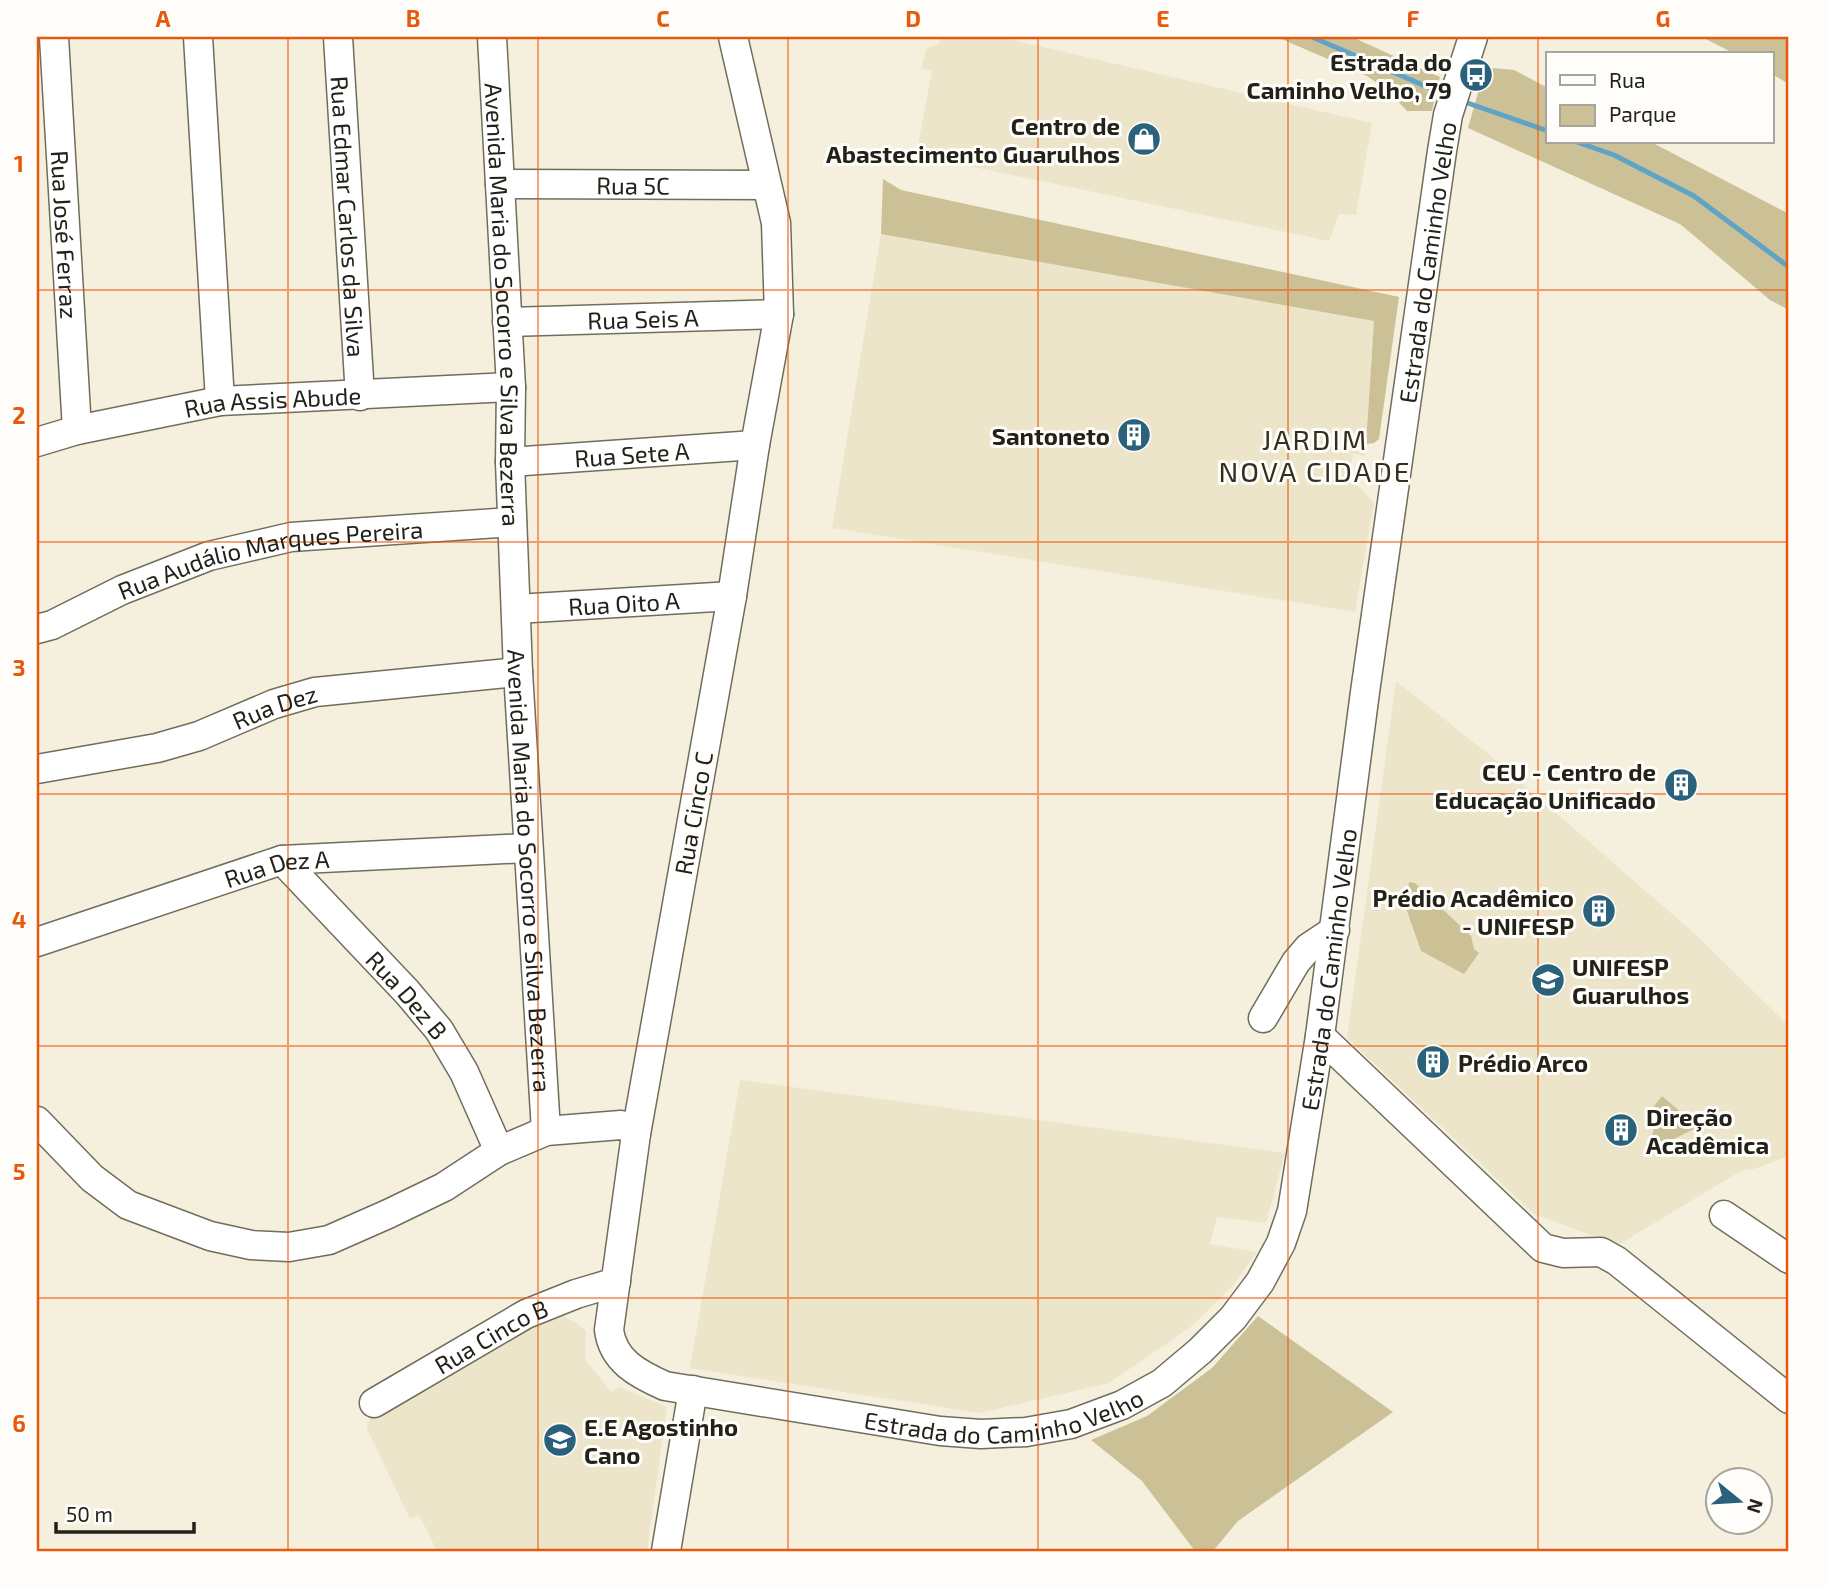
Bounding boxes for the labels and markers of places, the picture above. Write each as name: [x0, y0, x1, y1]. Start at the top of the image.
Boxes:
place label: Estrada do Caminho Velho, 79: [1247, 47, 1452, 104]
bus stop icon: Estrada do Caminho Velho, 79: [1457, 56, 1495, 94]
place label: Centro de Abastecimento Guarulhos: [826, 111, 1120, 168]
shop icon: Centro de Abastecimento Guarulhos: [1125, 120, 1163, 158]
building icon: Santoneto: [1115, 416, 1153, 454]
place label: Santoneto: [992, 421, 1110, 450]
place label: CEU - Centro de Educação Unificado: [1435, 757, 1656, 815]
building icon: CEU - Centro de Educação Unificado: [1662, 766, 1700, 804]
place label: Prédio Acadêmico - UNIFESP: [1372, 883, 1574, 940]
building icon: Prédio Acadêmico - UNIFESP: [1580, 892, 1618, 930]
place label: UNIFESP Guarulhos: [1572, 952, 1689, 1009]
school or university icon: UNIFESP Guarulhos: [1529, 961, 1567, 999]
building icon: Prédio Arco: [1414, 1043, 1452, 1081]
place label: Prédio Arco: [1458, 1048, 1588, 1077]
place label: Direção Acadêmica: [1646, 1102, 1769, 1159]
building icon: Direção Acadêmica: [1602, 1111, 1640, 1149]
place label: E.E Agostinho Cano: [584, 1412, 738, 1469]
school or university icon: E.E Agostinho Cano: [541, 1421, 579, 1459]

